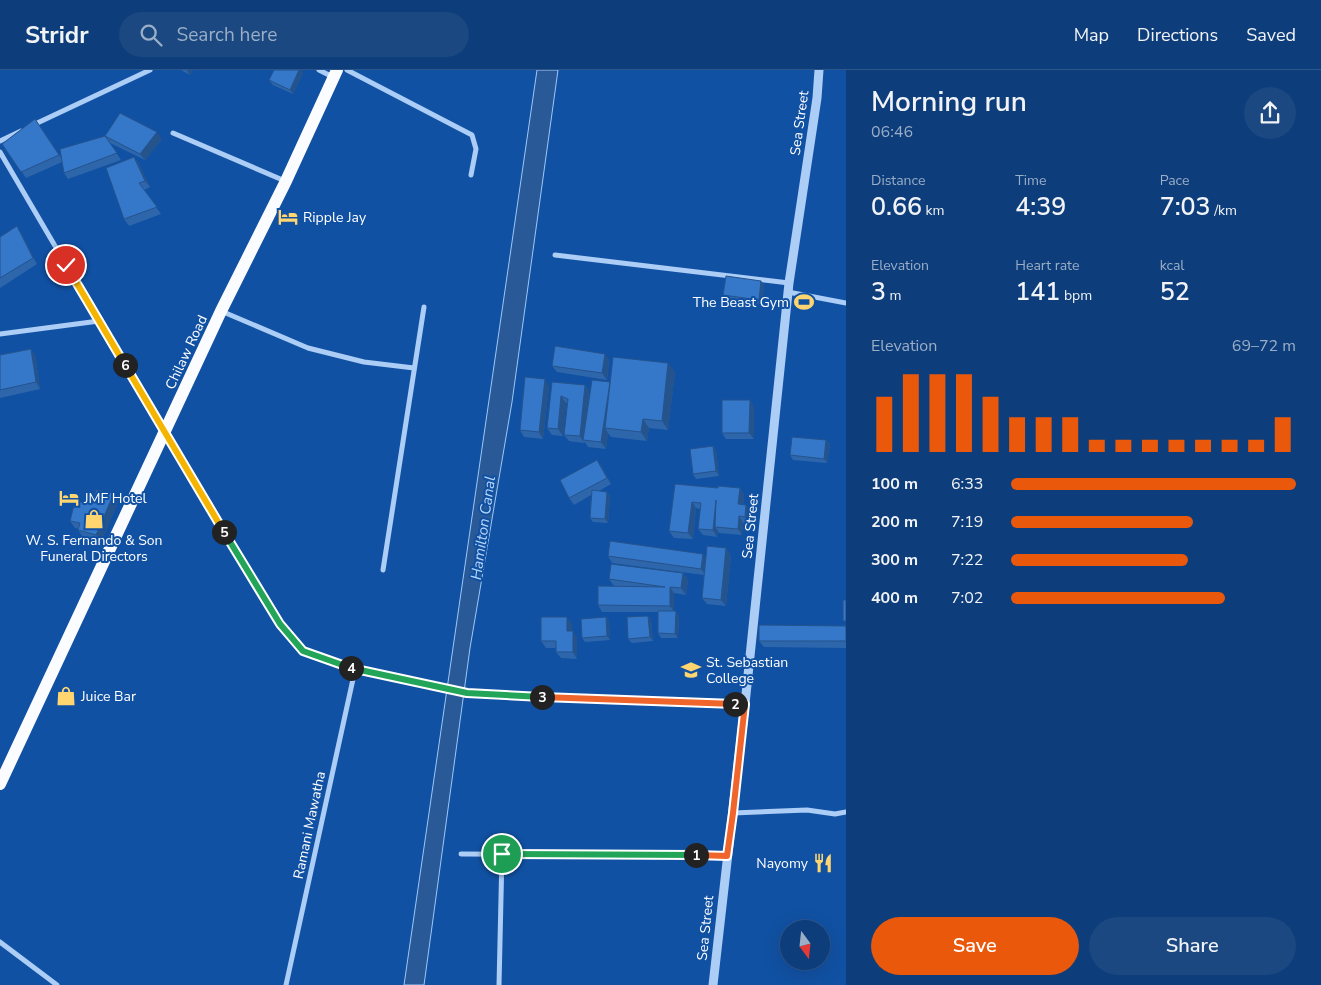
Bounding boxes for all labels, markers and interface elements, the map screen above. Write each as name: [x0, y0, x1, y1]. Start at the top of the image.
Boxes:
search box: [119, 12, 469, 57]
text: Stridr: [25, 19, 89, 51]
icon: search: [137, 21, 165, 49]
text: Search here: [177, 22, 277, 48]
text: Map: [1074, 23, 1109, 47]
text: Directions: [1137, 23, 1218, 47]
text: Saved: [1246, 23, 1296, 47]
text: Morning run: [871, 83, 1027, 121]
button: share: [1244, 87, 1296, 139]
street label: Sea Street: [786, 89, 813, 157]
text: 06:46: [871, 121, 913, 143]
text: Distance: [871, 171, 925, 190]
text: Time: [1015, 171, 1046, 190]
text: Pace: [1160, 171, 1189, 190]
text: 0.66: [871, 190, 922, 224]
text: 4:39: [1015, 190, 1066, 224]
text: 7:03: [1160, 190, 1211, 224]
text: km: [922, 201, 945, 220]
text: /km: [1211, 201, 1237, 220]
hotel icon: Ripple Jay: [277, 206, 299, 228]
place label: Ripple Jay: [303, 208, 367, 227]
pin: [45, 244, 87, 286]
icon: check: [52, 251, 80, 279]
text: Elevation: [871, 256, 929, 275]
text: Heart rate: [1015, 256, 1079, 275]
text: kcal: [1160, 256, 1184, 275]
text: 3: [871, 275, 886, 309]
text: 141: [1015, 275, 1060, 309]
text: 52: [1160, 275, 1190, 309]
text: m: [886, 286, 902, 305]
text: bpm: [1060, 286, 1092, 305]
sports icon: The Beast Gym: [793, 291, 815, 313]
place label: The Beast Gym: [693, 293, 789, 312]
street label: Chilaw Road: [161, 312, 212, 393]
text: Elevation: [871, 335, 937, 357]
text: 69–72 m: [1232, 335, 1296, 357]
pin: 6: [112, 352, 138, 378]
text: 6: [121, 356, 130, 375]
text: 100 m: [871, 473, 918, 495]
text: 6:33: [951, 473, 983, 495]
water label: Hamilton Canal: [466, 475, 500, 581]
hotel icon: JMF Hotel: [58, 487, 80, 509]
place label: JMF Hotel: [83, 489, 147, 508]
street label: Sea Street: [738, 493, 763, 560]
shop icon: W. S. Fernando & Son Funeral Directors: [83, 508, 105, 530]
text: 200 m: [871, 511, 918, 533]
text: 7:19: [951, 511, 983, 533]
pin: 5: [212, 520, 236, 544]
text: 5: [220, 523, 229, 542]
place label: W. S. Fernando & Son Funeral Directors: [25, 531, 163, 566]
text: 300 m: [871, 549, 918, 571]
text: 7:22: [951, 549, 983, 571]
text: 400 m: [871, 587, 918, 609]
text: 7:02: [951, 587, 983, 609]
place label: St. Sebastian College: [706, 653, 788, 688]
pin: 4: [338, 656, 364, 680]
text: 4: [347, 659, 356, 678]
school or university icon: St. Sebastian College: [680, 659, 702, 681]
pin: 3: [530, 684, 554, 710]
shop icon: Juice Bar: [55, 685, 77, 707]
place label: Juice Bar: [80, 687, 136, 706]
text: 3: [538, 688, 547, 707]
pin: 2: [722, 692, 748, 716]
text: 2: [731, 695, 740, 714]
street label: Ramani Mawatha: [289, 770, 330, 881]
pin: [481, 833, 523, 875]
icon: arrive: [488, 840, 516, 868]
pin: 1: [684, 842, 708, 868]
text: 1: [692, 846, 701, 865]
restaurant icon: Nayomy: [812, 852, 834, 874]
place label: Nayomy: [756, 854, 809, 873]
street label: Sea Street: [693, 895, 718, 962]
button: Save: [871, 917, 1079, 975]
button: Share: [1089, 917, 1296, 975]
north arrow: [780, 920, 830, 970]
map controls: [780, 920, 830, 970]

